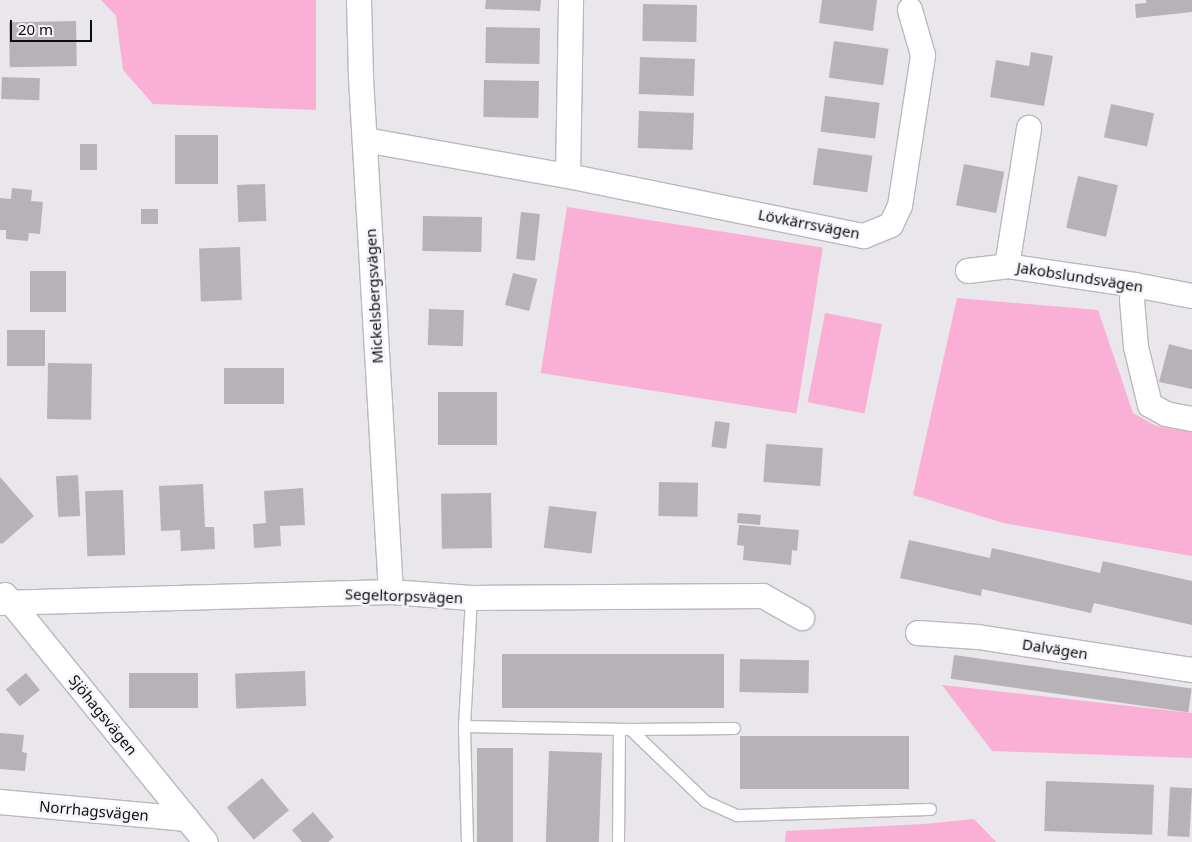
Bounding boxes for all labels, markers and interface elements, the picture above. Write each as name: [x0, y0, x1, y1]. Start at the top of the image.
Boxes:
scale bar: [12, 10, 95, 42]
text: 20 m: [18, 19, 53, 39]
street label: Lövkärrsvägen: [757, 205, 861, 243]
street label: Mickelsbergsvägen: [361, 228, 387, 364]
street label: Jakobslundsvägen: [1015, 258, 1145, 296]
street label: Segeltorpsvägen: [345, 585, 463, 607]
street label: Dalvägen: [1021, 635, 1089, 663]
street label: Sjöhagsvägen: [65, 671, 141, 759]
street label: Norrhagsvägen: [38, 797, 150, 825]

